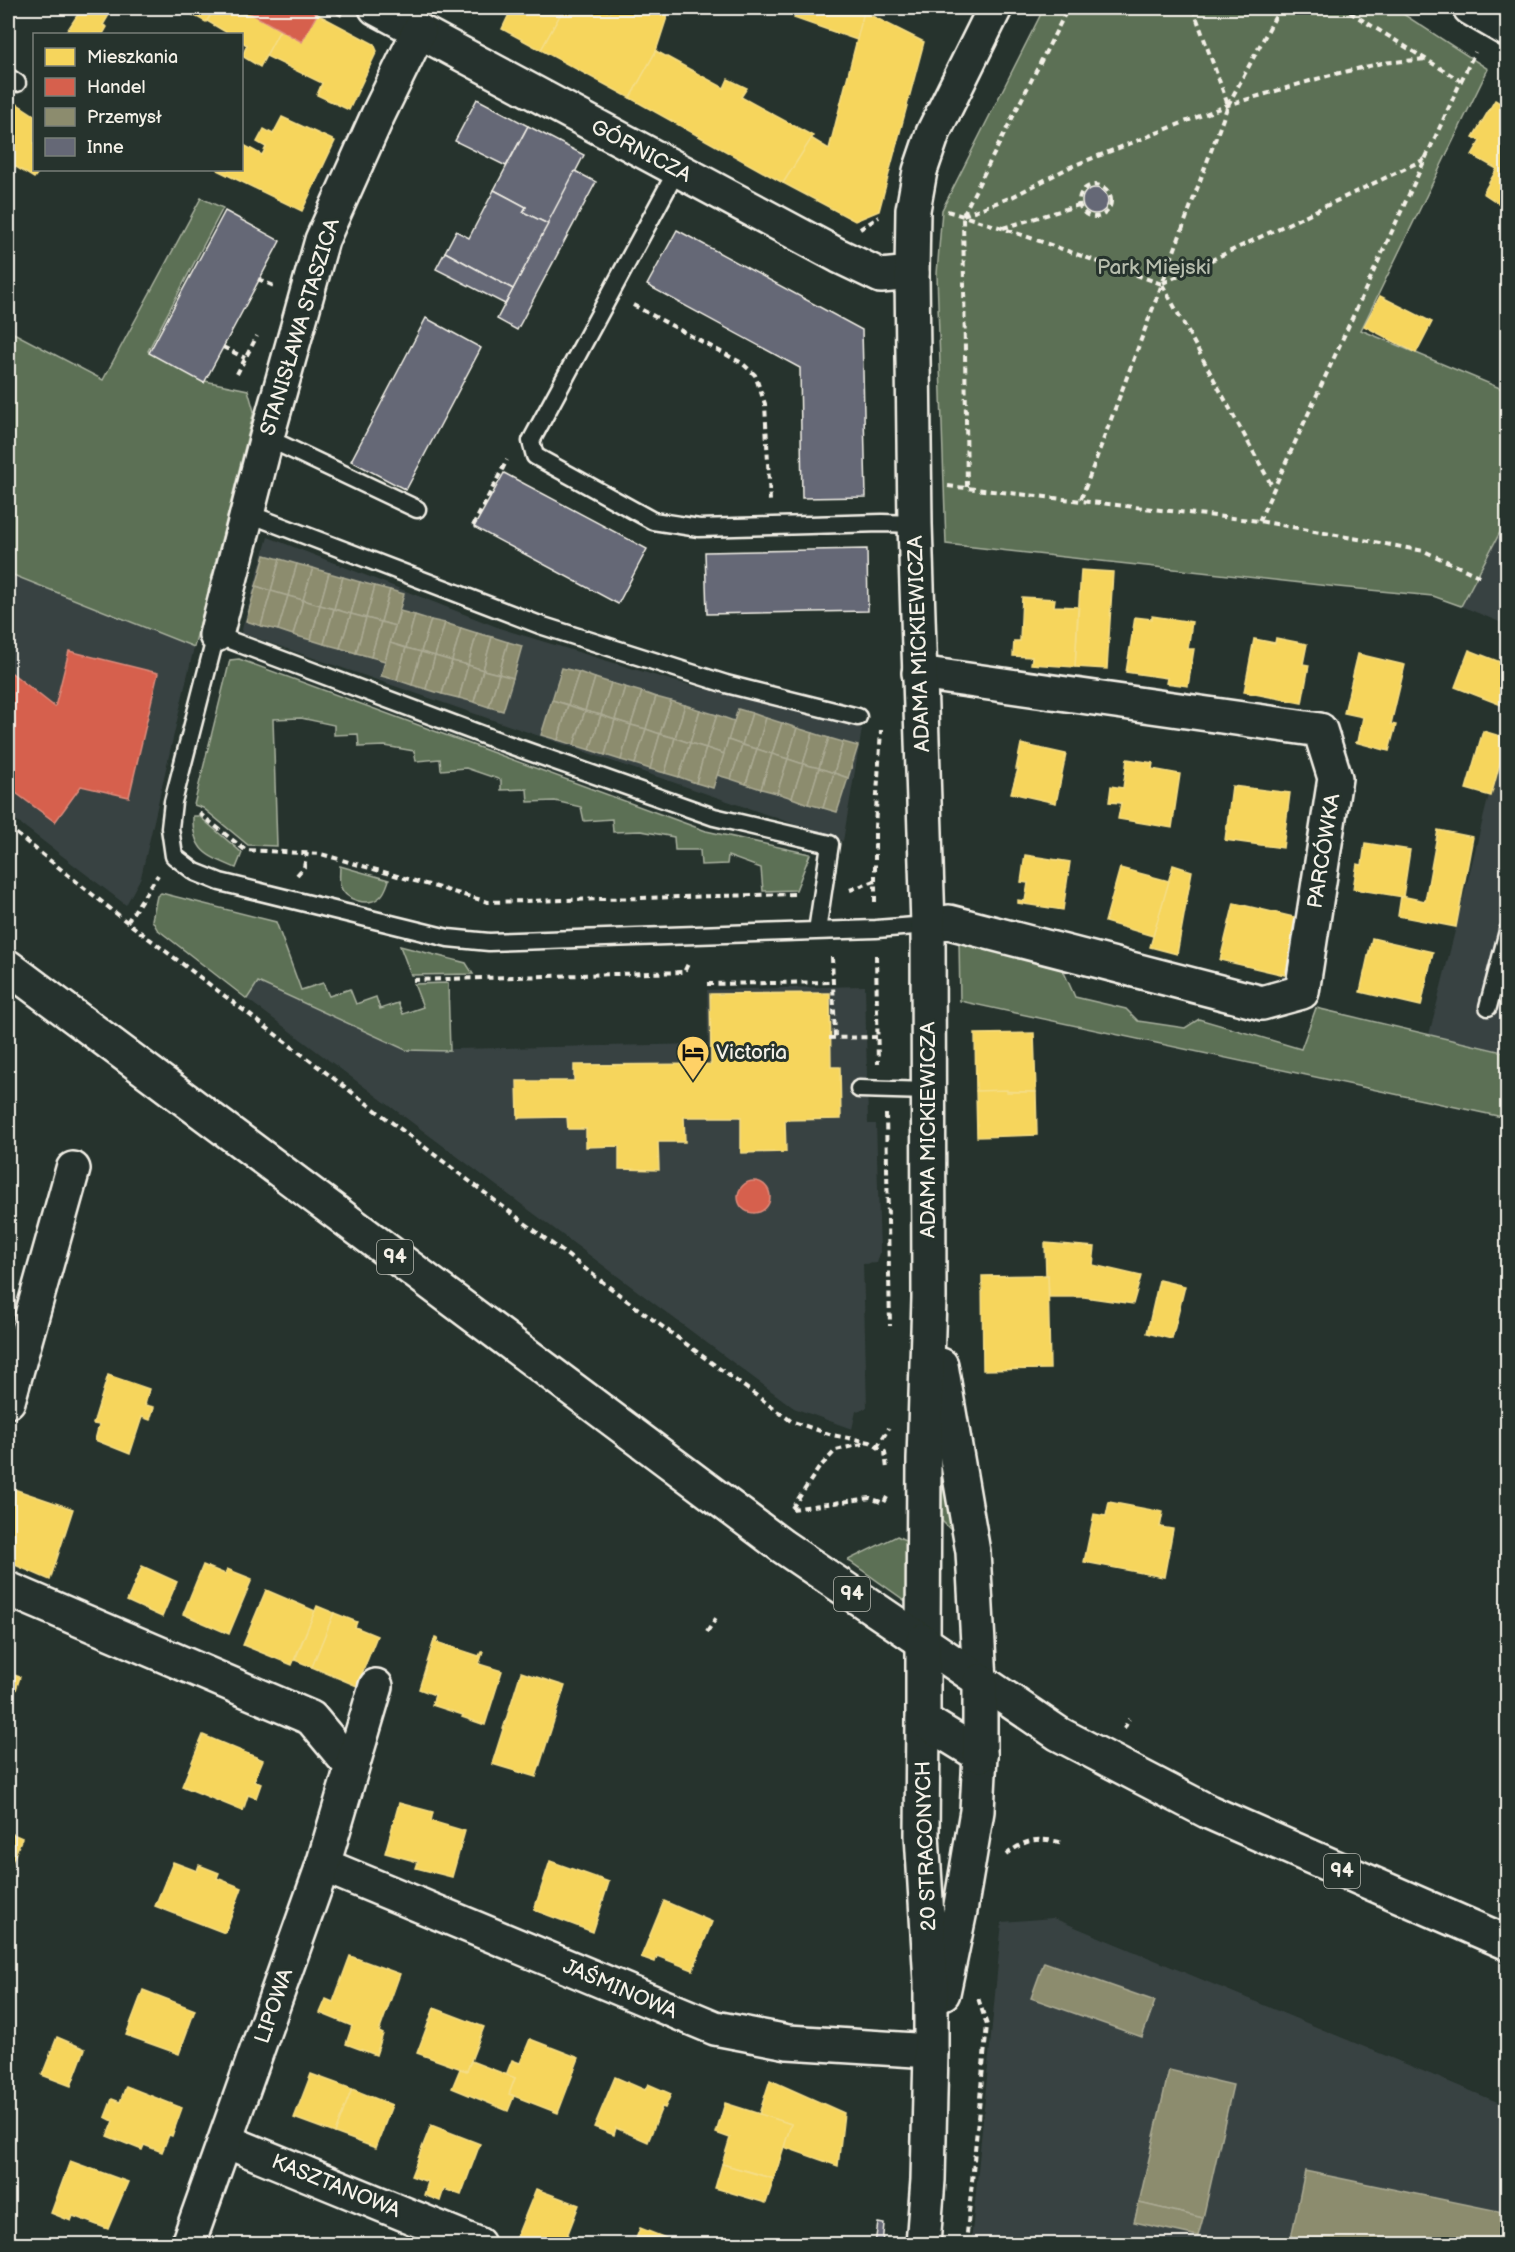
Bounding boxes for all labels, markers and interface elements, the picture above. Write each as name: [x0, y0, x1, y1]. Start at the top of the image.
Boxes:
legend: [33, 33, 243, 171]
text: Mieszkania: [87, 47, 178, 68]
text: Handel: [87, 77, 146, 98]
text: Przemysł: [87, 107, 162, 128]
street label: GÓRNICZA: [587, 114, 696, 188]
text: Inne: [87, 137, 124, 158]
street label: STANISŁAWA STASZICA: [255, 215, 345, 438]
park label: Park Miejski: [1097, 255, 1211, 280]
street label: ADAMA MICKIEWICZA: [903, 535, 935, 753]
street label: PARCÓWKA: [1303, 792, 1345, 910]
street label: ADAMA MICKIEWICZA: [916, 1021, 941, 1238]
hotel icon: Victoria: [675, 1034, 711, 1081]
place label: Victoria: [716, 1040, 787, 1065]
road number: 94: [377, 1240, 413, 1274]
road number: 94: [834, 1577, 870, 1611]
street label: 20 STRACONYCH: [911, 1760, 941, 1932]
road number: 94: [1324, 1854, 1360, 1888]
street label: JAŚMINOWA: [559, 1954, 681, 2024]
street label: LIPOWA: [250, 1965, 299, 2047]
street label: KASZTANOWA: [268, 2149, 404, 2223]

